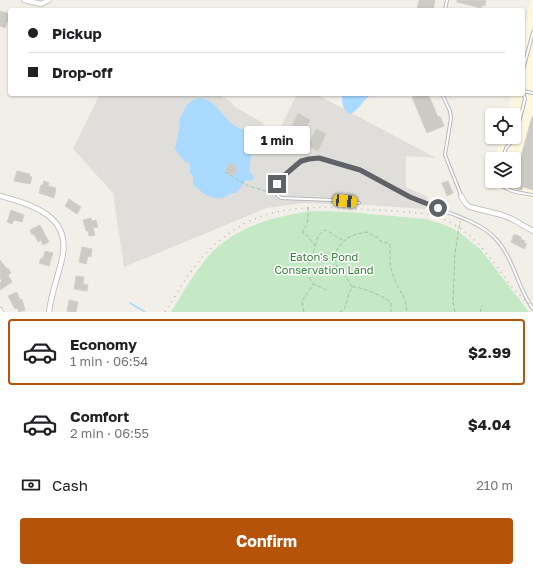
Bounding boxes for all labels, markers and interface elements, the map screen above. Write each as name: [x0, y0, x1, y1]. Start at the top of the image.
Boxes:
text: Pickup: [52, 24, 102, 42]
text: Drop-off: [52, 63, 112, 81]
map controls: [485, 108, 521, 188]
button: locate: [485, 108, 521, 144]
callout: 1 min: [244, 126, 310, 154]
text: 1 min: [261, 132, 293, 148]
button: layers: [485, 152, 521, 188]
route end: [268, 175, 286, 193]
car: [332, 194, 358, 208]
route start: [429, 199, 447, 217]
park label: Eaton's Pond Conservation Land: [274, 250, 374, 276]
icon: car: [22, 334, 58, 370]
text: Economy: [70, 335, 137, 353]
text: $2.99: [468, 343, 511, 361]
text: 1 min · 06:54: [70, 353, 148, 369]
icon: car: [22, 406, 58, 442]
text: Comfort: [70, 407, 129, 425]
text: $4.04: [468, 415, 511, 433]
text: 2 min · 06:55: [70, 425, 149, 441]
icon: cash: [20, 474, 42, 496]
text: Cash: [52, 476, 88, 494]
text: 210 m: [476, 477, 513, 493]
button: Confirm: [20, 518, 513, 564]

